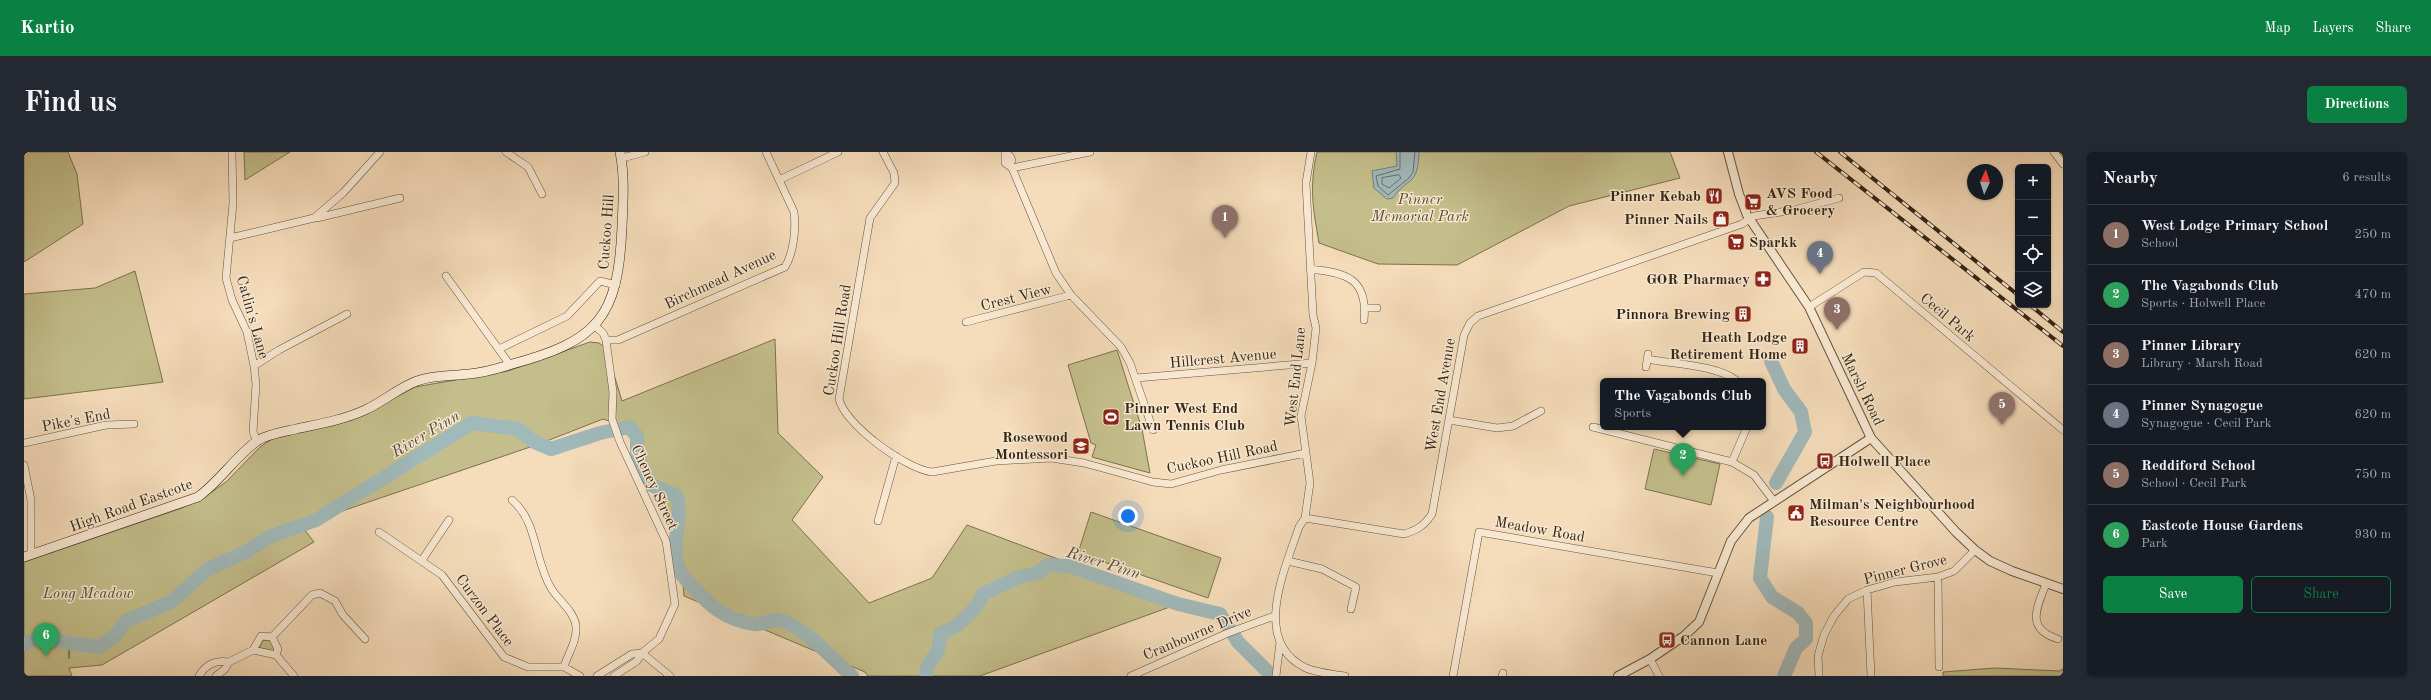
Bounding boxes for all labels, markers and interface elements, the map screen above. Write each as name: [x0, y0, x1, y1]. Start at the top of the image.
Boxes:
text: Kartio: [20, 19, 75, 38]
text: Map: [2265, 21, 2291, 35]
text: Layers: [2313, 21, 2354, 35]
text: Share: [2376, 21, 2411, 35]
button: Directions: [2307, 86, 2407, 123]
text: Find us: [24, 90, 117, 118]
north arrow: [1967, 164, 2003, 200]
map controls: [2015, 164, 2051, 308]
button: +: [2015, 164, 2051, 200]
text: Nearby: [2103, 170, 2158, 187]
text: 6 results: [2342, 171, 2391, 184]
restaurant icon: Pinner Kebab: [1704, 186, 1724, 206]
place label: AVS Food & Grocery: [1766, 187, 1835, 219]
place label: Pinner Kebab: [1609, 190, 1701, 205]
supermarket icon: AVS Food & Grocery: [1743, 192, 1763, 212]
park label: Pinner Memorial Park: [1370, 193, 1469, 225]
street label: Cuckoo Hill: [597, 194, 618, 270]
button: −: [2015, 200, 2051, 236]
pin: 1: [1212, 205, 1238, 238]
shop icon: Pinner Nails: [1711, 209, 1731, 229]
place label: Pinner Nails: [1624, 213, 1708, 228]
text: West Lodge Primary School: [2141, 219, 2328, 234]
text: 1: [2112, 228, 2120, 241]
text: 250 m: [2354, 228, 2391, 241]
supermarket icon: Sparkk: [1726, 232, 1746, 252]
place label: Sparkk: [1749, 236, 1798, 251]
button: locate: [2015, 236, 2051, 272]
text: School: [2141, 237, 2178, 250]
pin: 4: [1807, 241, 1833, 274]
street label: Birchmead Avenue: [663, 248, 779, 313]
pharmacy icon: GOR Pharmacy: [1753, 269, 1773, 289]
button: layers: [2015, 272, 2051, 308]
place label: GOR Pharmacy: [1646, 273, 1750, 288]
street label: Catlin's Lane: [233, 274, 271, 361]
text: The Vagabonds Club: [2141, 279, 2278, 294]
street label: Crest View: [979, 282, 1054, 315]
street label: Cuckoo Hill Road: [822, 283, 855, 397]
text: 2: [2112, 288, 2120, 301]
text: 470 m: [2354, 288, 2391, 301]
street label: Cecil Park: [1917, 291, 1978, 345]
pin: 3: [1824, 297, 1850, 330]
text: Sports · Holwell Place: [2141, 297, 2265, 310]
building icon: Pinnora Brewing: [1733, 304, 1753, 324]
place label: Pinnora Brewing: [1615, 308, 1731, 323]
street label: West End Lane: [1284, 326, 1309, 428]
place label: Heath Lodge Retirement Home: [1669, 331, 1787, 363]
building icon: Heath Lodge Retirement Home: [1790, 336, 1810, 356]
street label: West End Avenue: [1424, 337, 1459, 453]
text: Pinner Library: [2141, 339, 2241, 354]
street label: Hillcrest Avenue: [1169, 347, 1277, 372]
text: 3: [2112, 348, 2120, 361]
text: 620 m: [2354, 348, 2391, 361]
street label: Marsh Road: [1838, 351, 1886, 428]
text: Library · Marsh Road: [2141, 357, 2263, 370]
popup: [1600, 378, 1766, 430]
text: The Vagabonds Club: [1614, 389, 1752, 404]
pin: 5: [1989, 392, 2015, 425]
text: Pinner Synagogue: [2141, 399, 2263, 414]
place label: Pinner West End Lawn Tennis Club: [1124, 402, 1245, 434]
street label: Pike's End: [41, 407, 112, 435]
sports icon: Pinner West End Lawn Tennis Club: [1101, 407, 1121, 427]
text: Sports: [1614, 407, 1651, 420]
water label: River Pinn: [388, 408, 463, 462]
text: 4: [2112, 408, 2120, 421]
text: 620 m: [2354, 408, 2391, 421]
text: Synagogue · Cecil Park: [2141, 417, 2272, 430]
place label: Rosewood Montessori: [995, 431, 1068, 463]
school or university icon: Rosewood Montessori: [1071, 436, 1091, 456]
street label: Cuckoo Hill Road: [1165, 439, 1279, 478]
street label: Cheney Street: [627, 443, 680, 533]
pin: 2: [1670, 443, 1696, 476]
bus stop icon: Holwell Place: [1815, 451, 1835, 471]
place label: Holwell Place: [1838, 455, 1931, 470]
text: Reddiford School: [2141, 459, 2256, 474]
text: 5: [2112, 468, 2120, 481]
text: 750 m: [2354, 468, 2391, 481]
street label: High Road Eastcote: [68, 477, 195, 536]
text: School · Cecil Park: [2141, 477, 2247, 490]
place label: Milman's Neighbourhood Resource Centre: [1809, 498, 1975, 530]
public building icon: Milman's Neighbourhood Resource Centre: [1786, 503, 1806, 523]
your location: [1118, 506, 1138, 526]
street label: Meadow Road: [1494, 515, 1586, 546]
text: Eastcote House Gardens: [2141, 519, 2303, 534]
text: 6: [2112, 528, 2120, 541]
text: 930 m: [2354, 528, 2391, 541]
text: Park: [2141, 537, 2168, 550]
water label: River Pinn: [1064, 545, 1142, 583]
street label: Pinner Grove: [1862, 553, 1949, 588]
street label: Curzon Place: [452, 572, 516, 650]
button: Save: [2103, 576, 2243, 613]
button: Share: [2251, 576, 2391, 613]
park label: Long Meadow: [42, 587, 133, 602]
street label: Cranbourne Drive: [1141, 605, 1254, 664]
pin: 6: [33, 623, 59, 656]
bus stop icon: Cannon Lane: [1657, 630, 1677, 650]
place label: Cannon Lane: [1680, 634, 1767, 649]

